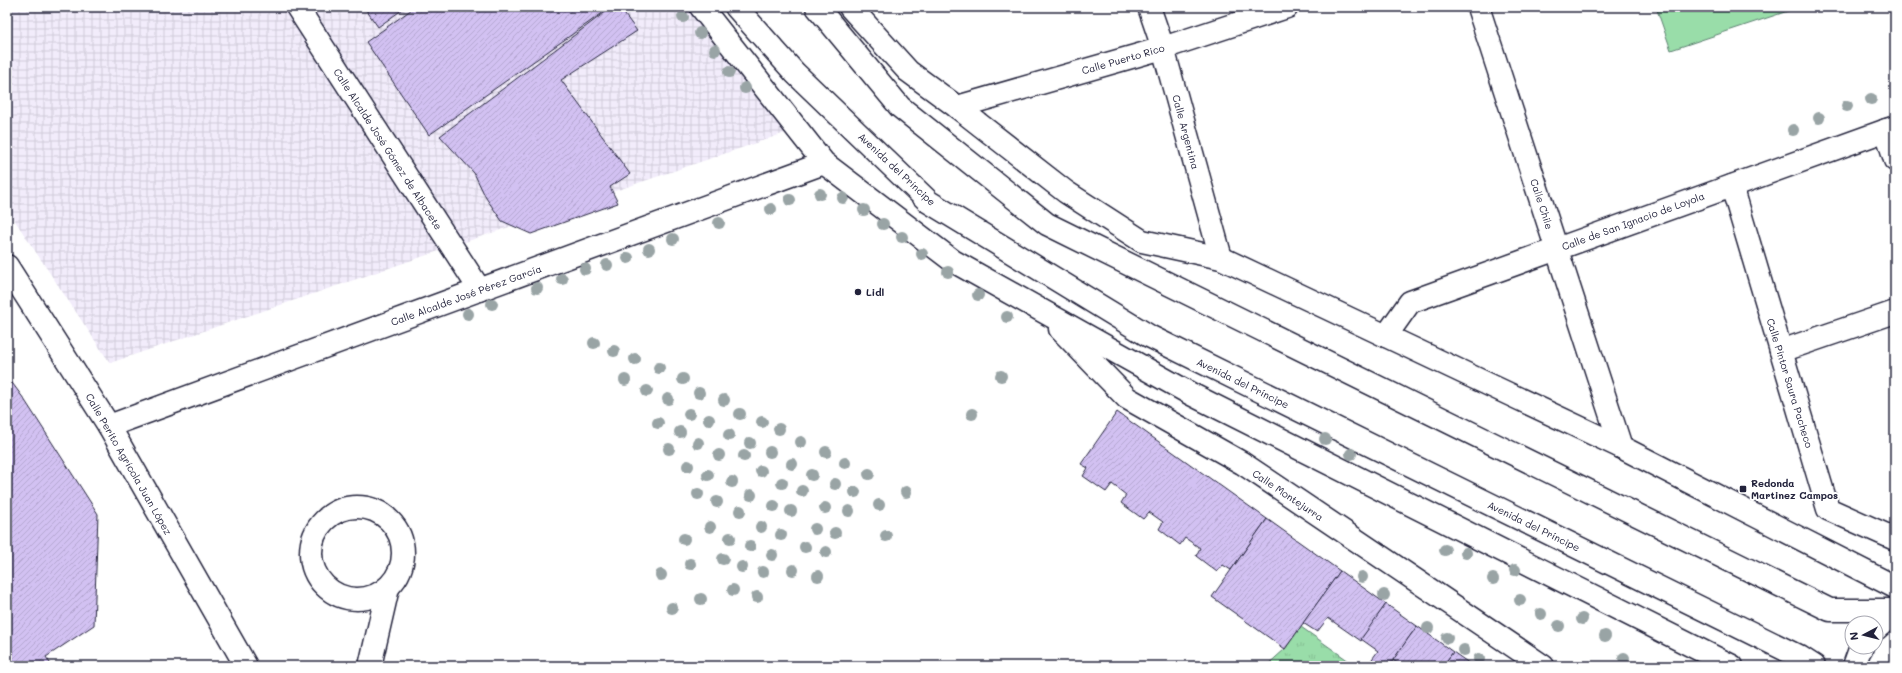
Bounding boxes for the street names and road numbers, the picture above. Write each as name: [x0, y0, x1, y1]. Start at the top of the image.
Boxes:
street label: Calle Puerto Rico: [1080, 40, 1166, 77]
street label: Calle Alcalde José Gómez de Albacete: [330, 66, 446, 232]
street label: Calle Argentina: [1169, 93, 1203, 171]
street label: Avenida del Príncipe: [855, 129, 939, 209]
street label: Calle Chile: [1527, 177, 1557, 231]
street label: Calle de San Ignacio de Loyola: [1560, 189, 1706, 253]
street label: Calle Alcalde José Pérez García: [389, 261, 543, 329]
street label: Calle Pintor Saura Pacheco: [1764, 317, 1816, 450]
street label: Avenida del Príncipe: [1194, 355, 1292, 411]
street label: Calle Perito Agrícola Juan López: [83, 391, 176, 538]
street label: Calle Montejurra: [1250, 466, 1326, 524]
street label: Avenida del Príncipe: [1485, 498, 1583, 554]

